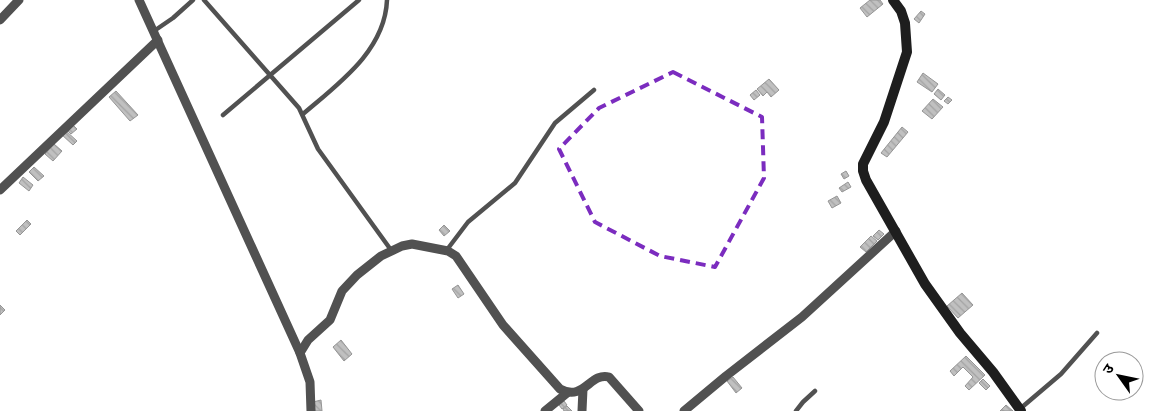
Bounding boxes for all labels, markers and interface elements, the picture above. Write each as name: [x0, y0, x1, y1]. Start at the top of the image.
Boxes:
north arrow: [1094, 351, 1144, 401]
text: उ: [1098, 360, 1117, 377]

